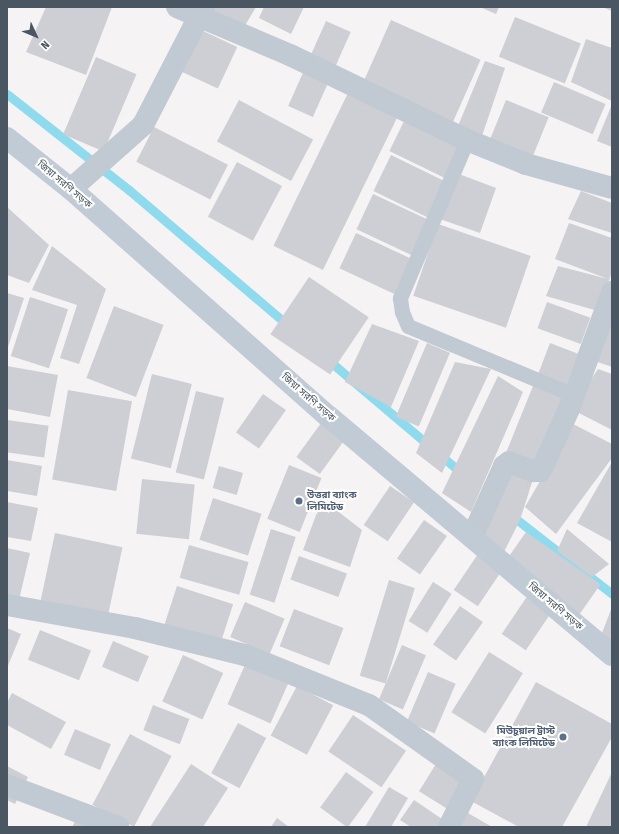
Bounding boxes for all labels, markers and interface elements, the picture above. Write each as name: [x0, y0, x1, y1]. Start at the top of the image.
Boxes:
north arrow: [16, 16, 56, 56]
text: N: [38, 38, 52, 52]
street label: জিয়া সরণি সড়ক: [34, 159, 94, 211]
street label: জিয়া সরণি সড়ক: [279, 371, 337, 425]
place label: উত্তরা ব্যাংক লিমিটেড: [307, 489, 357, 512]
marker: উত্তরা ব্যাংক লিমিটেড: [294, 496, 304, 506]
street label: জিয়া সরণি সড়ক: [525, 581, 585, 633]
place label: মিউচুয়াল ট্রাস্ট ব্যাংক লিমিটেড: [492, 725, 555, 748]
marker: মিউচুয়াল ট্রাস্ট ব্যাংক লিমিটেড: [558, 732, 568, 742]

